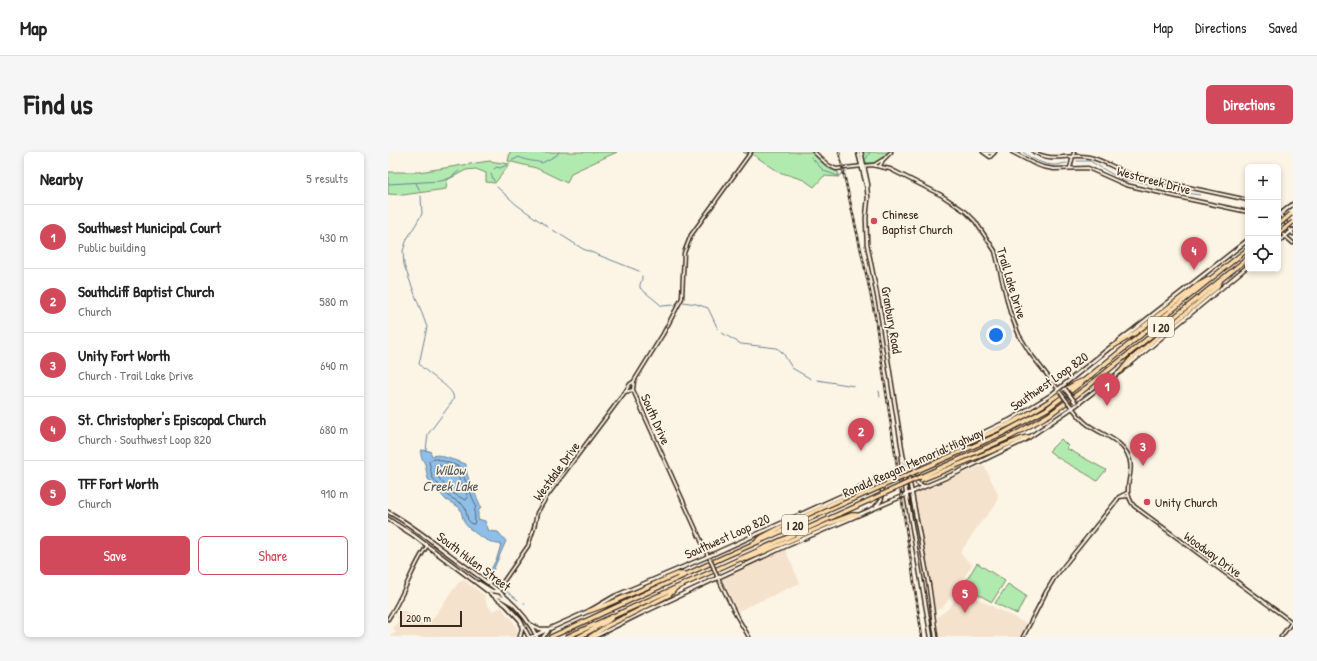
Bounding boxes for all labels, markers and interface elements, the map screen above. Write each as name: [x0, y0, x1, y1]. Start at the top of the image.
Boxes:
text: Map: [20, 15, 47, 41]
text: Map: [1153, 18, 1173, 37]
text: Directions: [1195, 18, 1246, 37]
text: Saved: [1268, 18, 1297, 37]
text: Find us: [24, 85, 93, 123]
button: Directions: [1206, 85, 1293, 124]
street label: Westcreek Drive: [1115, 161, 1193, 199]
map controls: [1245, 164, 1281, 272]
button: +: [1245, 164, 1281, 200]
text: Nearby: [40, 167, 83, 190]
text: 5 results: [306, 169, 348, 187]
button: −: [1245, 200, 1281, 236]
place label: Chinese Baptist Church: [882, 205, 953, 238]
marker: Chinese Baptist Church: [869, 216, 879, 226]
text: Southwest Municipal Court: [78, 217, 221, 238]
text: 1: [51, 228, 55, 246]
text: 430 m: [320, 228, 348, 246]
button: locate: [1245, 236, 1281, 272]
pin: 4: [1181, 237, 1207, 270]
text: Public building: [78, 238, 146, 256]
street label: Trail Lake Drive: [993, 245, 1031, 321]
text: Southcliff Baptist Church: [78, 281, 214, 302]
street label: Granbury Road: [877, 285, 907, 355]
text: 2: [50, 292, 56, 310]
text: 580 m: [319, 292, 348, 310]
text: Church: [78, 302, 111, 320]
road number: I 20: [1148, 317, 1174, 337]
your location: [986, 325, 1006, 345]
text: Unity Fort Worth: [78, 345, 170, 366]
street label: Southwest Loop 820: [1006, 347, 1092, 415]
text: 3: [50, 356, 56, 374]
text: 640 m: [320, 356, 348, 374]
text: Church · Trail Lake Drive: [78, 366, 193, 384]
pin: 1: [1094, 373, 1120, 406]
street label: South Drive: [637, 391, 675, 447]
text: St. Christopher's Episcopal Church: [78, 409, 266, 430]
pin: 2: [848, 418, 874, 451]
text: 4: [51, 420, 55, 438]
text: 680 m: [320, 420, 348, 438]
street label: Ronald Reagan Memorial Highway: [840, 422, 987, 501]
text: Church · Southwest Loop 820: [78, 430, 211, 448]
pin: 3: [1130, 433, 1156, 466]
street label: Westdale Drive: [528, 438, 584, 504]
water label: Willow Creek Lake: [422, 460, 479, 495]
text: TFF Fort Worth: [78, 473, 158, 494]
text: 5: [50, 484, 56, 502]
text: 910 m: [321, 484, 348, 502]
place label: Unity Church: [1155, 493, 1218, 511]
text: Church: [78, 494, 111, 512]
marker: Unity Church: [1142, 497, 1152, 507]
street label: Southwest Loop 820: [682, 509, 773, 563]
road number: I 20: [782, 515, 808, 535]
street label: South Hulen Street: [433, 527, 515, 595]
street label: Woodway Drive: [1180, 527, 1246, 581]
button: Save: [40, 536, 190, 575]
button: Share: [198, 536, 348, 575]
pin: 5: [952, 580, 978, 613]
scale bar: [400, 609, 462, 628]
text: 200 m: [406, 611, 431, 625]

